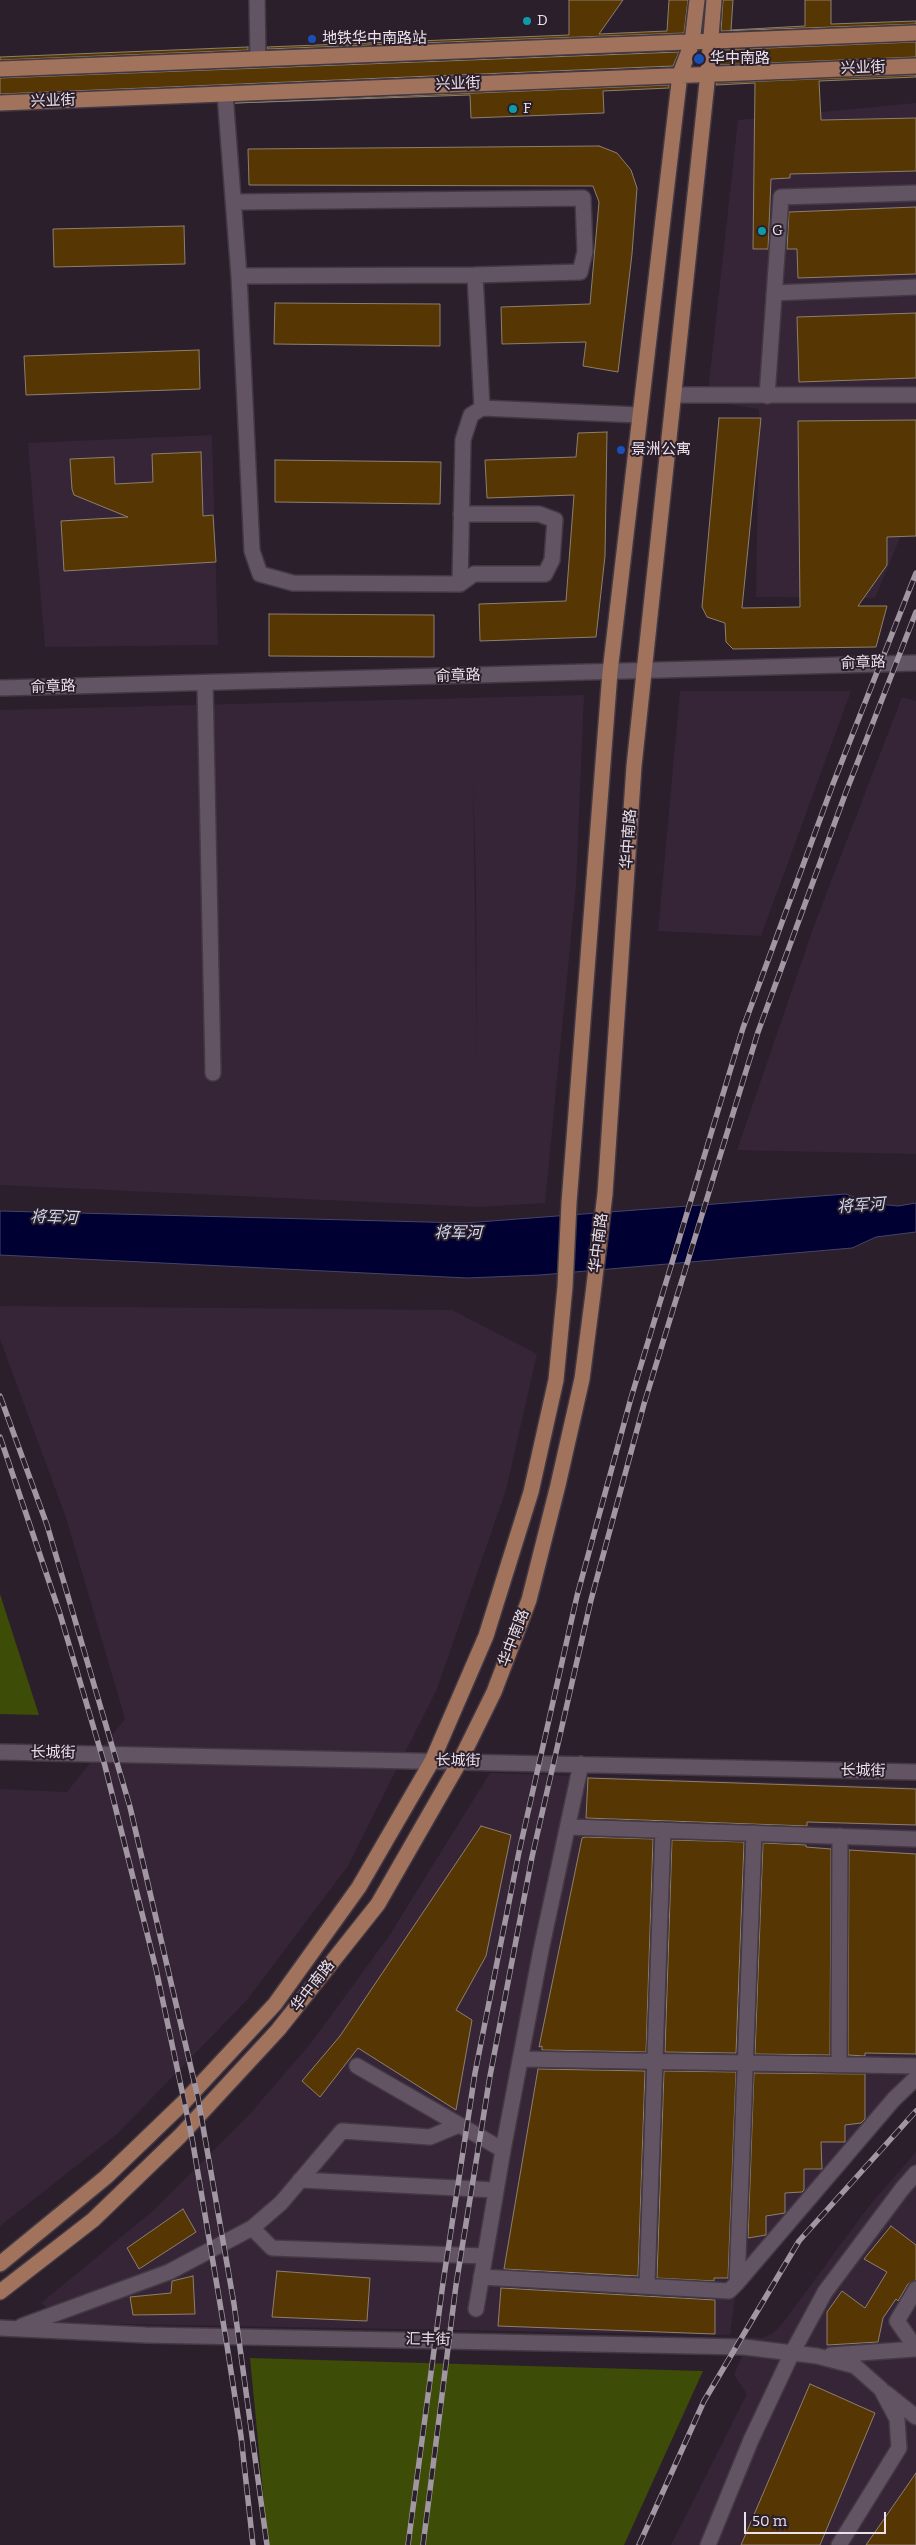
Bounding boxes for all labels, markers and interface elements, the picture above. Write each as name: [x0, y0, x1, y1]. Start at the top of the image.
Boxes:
place label: D: [537, 12, 548, 30]
marker: D: [521, 15, 533, 27]
place label: 地铁华中南路站: [322, 30, 427, 48]
marker: 地铁华中南路站: [306, 33, 318, 45]
place label: 华中南路: [710, 50, 770, 68]
marker: 华中南路: [692, 52, 706, 66]
street label: 兴业街: [840, 58, 886, 78]
street label: 兴业街: [435, 74, 481, 94]
street label: 兴业街: [30, 91, 76, 111]
place label: F: [523, 100, 531, 118]
marker: F: [507, 103, 519, 115]
place label: G: [772, 222, 783, 240]
marker: G: [756, 225, 768, 237]
place label: 景洲公寓: [631, 441, 691, 459]
marker: 景洲公寓: [615, 444, 627, 456]
street label: 俞章路: [840, 653, 886, 673]
street label: 俞章路: [435, 666, 481, 686]
street label: 俞章路: [30, 677, 76, 697]
street label: 华中南路: [618, 808, 640, 870]
water label: 将军河: [836, 1195, 886, 1217]
water label: 将军河: [30, 1208, 78, 1228]
street label: 华中南路: [586, 1212, 612, 1274]
water label: 将军河: [434, 1224, 482, 1244]
street label: 华中南路: [495, 1607, 533, 1669]
street label: 长城街: [30, 1744, 76, 1762]
street label: 长城街: [435, 1752, 481, 1770]
street label: 长城街: [840, 1762, 886, 1780]
street label: 华中南路: [287, 1957, 339, 2015]
street label: 汇丰街: [405, 2331, 451, 2349]
scale bar: [746, 2502, 888, 2534]
text: 50 m: [752, 2512, 787, 2530]

